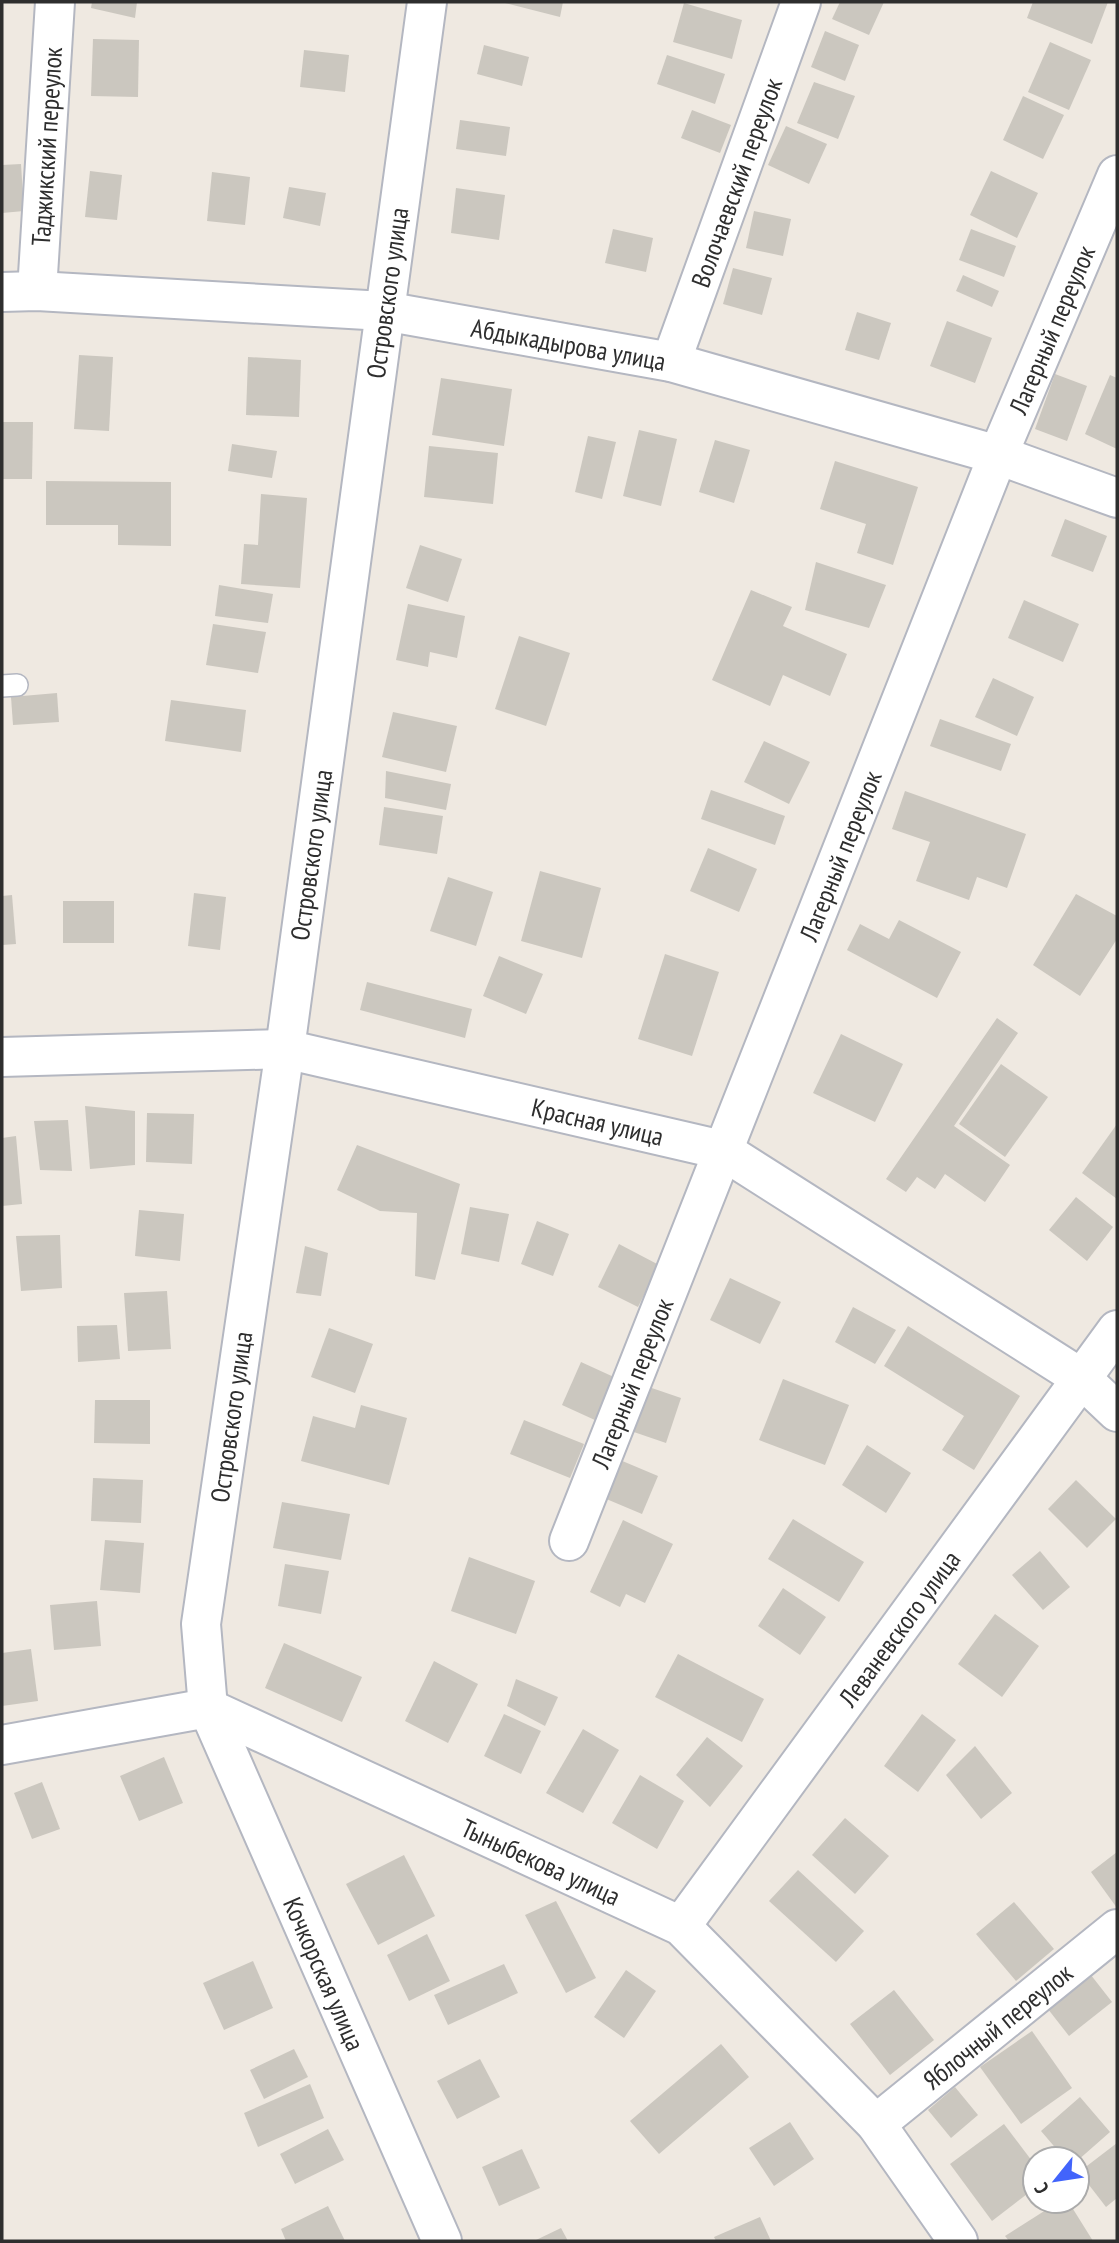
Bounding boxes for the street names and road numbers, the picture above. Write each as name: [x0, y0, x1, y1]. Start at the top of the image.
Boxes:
street label: Таджикский переулок: [23, 46, 69, 247]
street label: Волочаевский переулок: [683, 73, 789, 291]
street label: Островского улица: [359, 205, 415, 381]
street label: Лагерный переулок: [1001, 240, 1102, 420]
street label: Абдыкадырова улица: [469, 310, 668, 377]
street label: Лагерный переулок: [791, 766, 888, 946]
street label: Островского улица: [283, 767, 339, 943]
street label: Красная улица: [528, 1090, 667, 1152]
street label: Лагерный переулок: [583, 1293, 680, 1474]
street label: Островского улица: [203, 1329, 259, 1505]
street label: Леваневского улица: [830, 1544, 967, 1713]
street label: Тыныбекова улица: [456, 1811, 626, 1912]
street label: Кочкорская улица: [276, 1892, 373, 2055]
street label: Яблочный переулок: [916, 1956, 1079, 2096]

